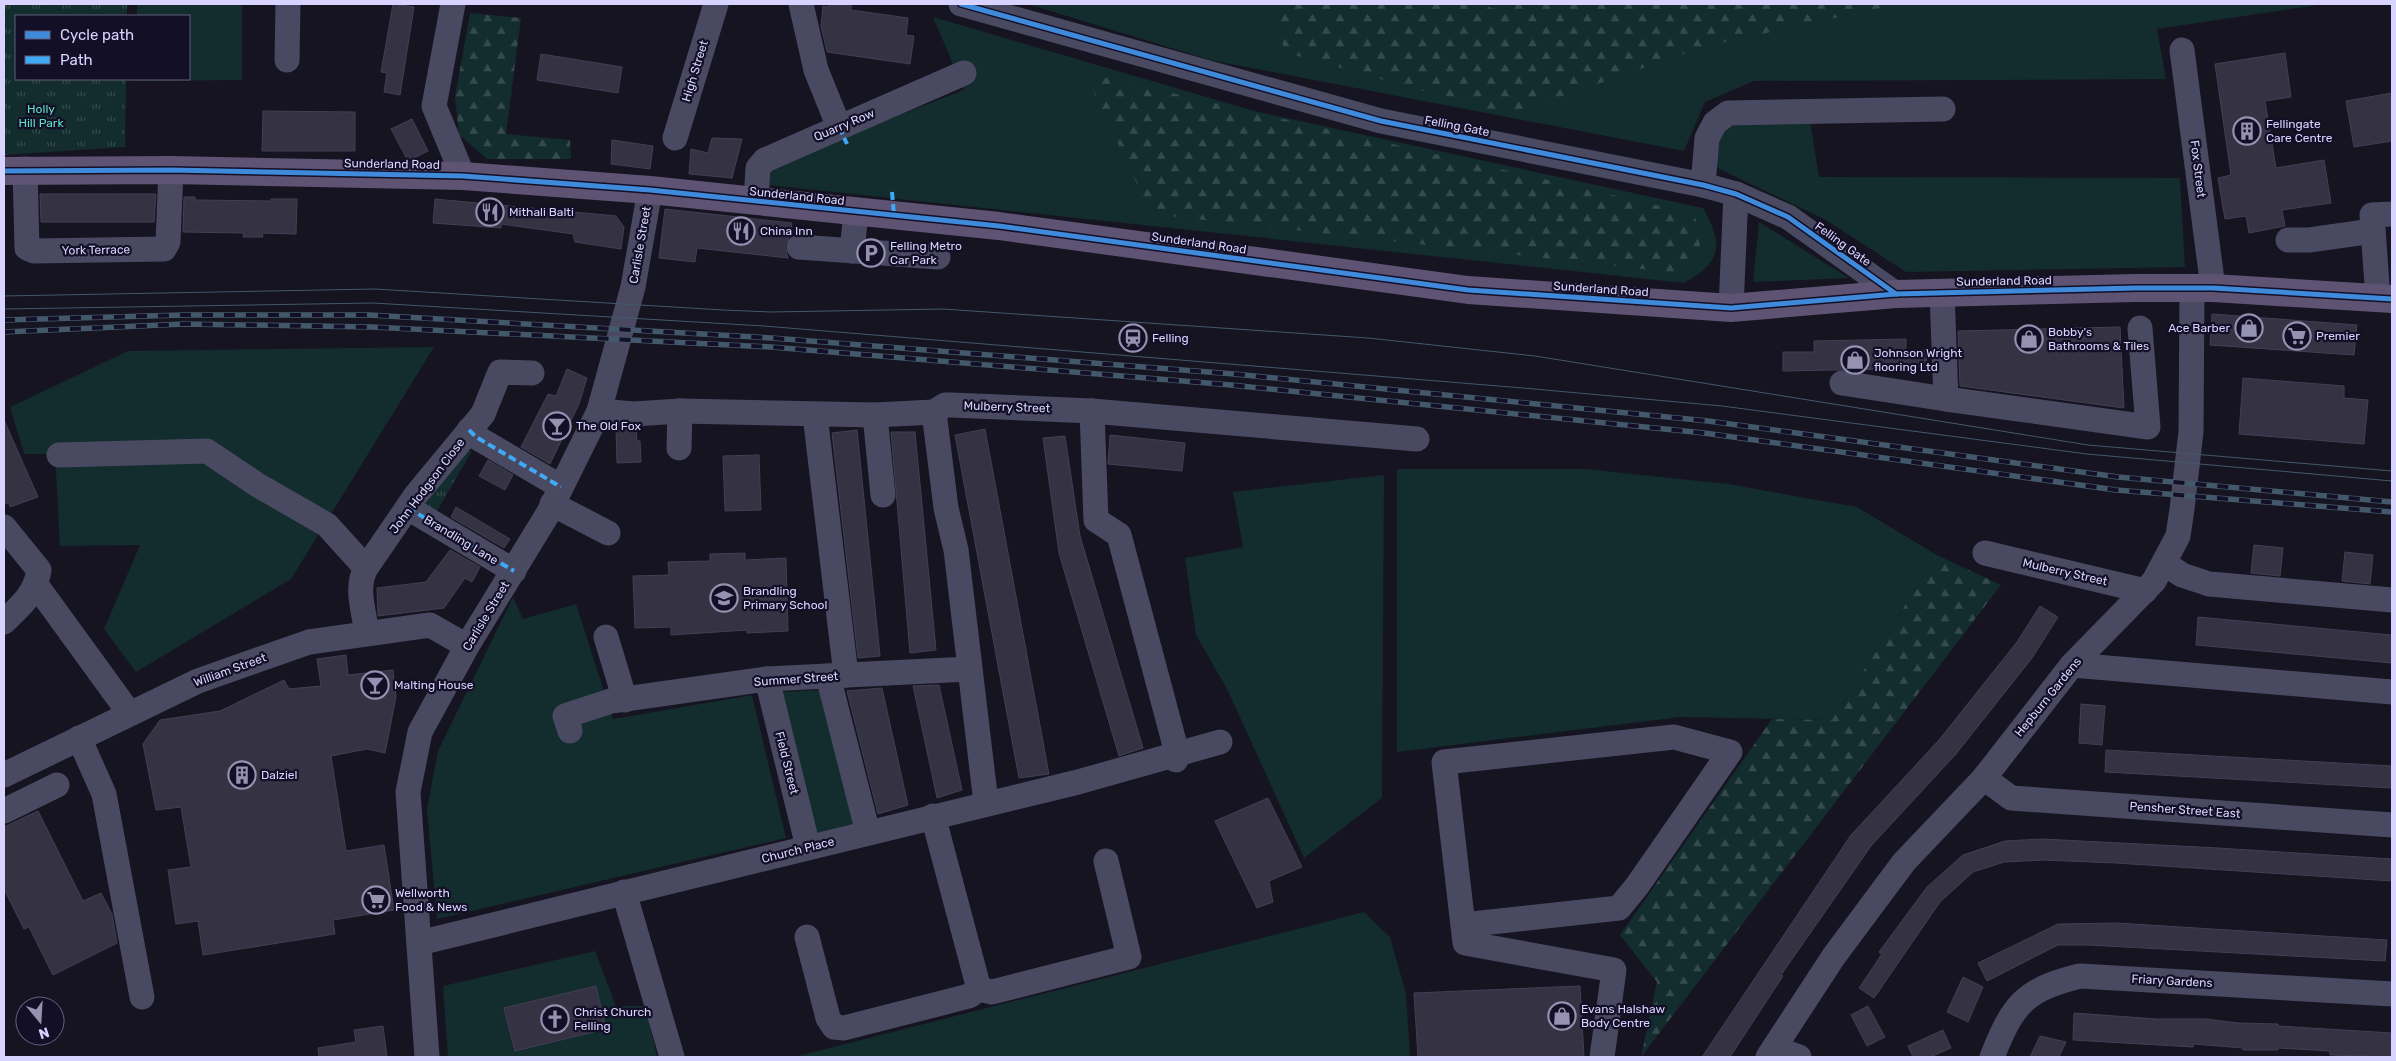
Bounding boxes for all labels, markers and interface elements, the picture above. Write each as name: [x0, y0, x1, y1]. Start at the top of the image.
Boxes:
legend: [15, 15, 190, 80]
text: Cycle path: [60, 26, 134, 44]
street label: High Street: [679, 38, 711, 103]
text: Path: [60, 51, 93, 69]
park label: Holly Hill Park: [18, 102, 64, 130]
street label: Quarry Row: [812, 106, 877, 144]
street label: Felling Gate: [1423, 113, 1491, 139]
building icon: Fellingate Care Centre: [2232, 116, 2262, 146]
place label: Fellingate Care Centre: [2266, 117, 2333, 145]
street label: Fox Street: [2188, 140, 2209, 199]
street label: Sunderland Road: [344, 156, 440, 172]
street label: Sunderland Road: [749, 184, 845, 208]
restaurant icon: Mithali Balti: [475, 197, 505, 227]
place label: Mithali Balti: [509, 205, 574, 219]
street label: Carlisle Street: [626, 205, 654, 285]
restaurant icon: China Inn: [726, 216, 756, 246]
street label: Felling Gate: [1812, 219, 1874, 269]
place label: China Inn: [760, 224, 813, 238]
street label: Sunderland Road: [1151, 229, 1247, 257]
parking icon: Felling Metro Car Park: [856, 238, 886, 268]
place label: Felling Metro Car Park: [890, 239, 962, 267]
street label: York Terrace: [62, 242, 131, 258]
street label: Sunderland Road: [1956, 273, 2052, 289]
street label: Sunderland Road: [1553, 279, 1649, 299]
shop icon: Ace Barber: [2234, 313, 2264, 343]
place label: Ace Barber: [2168, 321, 2230, 335]
supermarket icon: Premier: [2282, 321, 2312, 351]
station icon: Felling: [1118, 323, 1148, 353]
shop icon: Bobby's Bathrooms & Tiles: [2014, 324, 2044, 354]
place label: Bobby's Bathrooms & Tiles: [2048, 325, 2149, 353]
place label: Premier: [2316, 329, 2360, 343]
place label: Felling: [1152, 331, 1189, 345]
shop icon: Johnson Wright flooring Ltd: [1840, 345, 1870, 375]
place label: Johnson Wright flooring Ltd: [1874, 346, 1962, 374]
street label: Mulberry Street: [963, 398, 1051, 416]
bar icon: The Old Fox: [542, 411, 572, 441]
place label: The Old Fox: [576, 419, 641, 433]
street label: John Hodgson Close: [387, 435, 468, 536]
street label: Brandling Lane: [421, 512, 501, 568]
street label: Mulberry Street: [2021, 555, 2109, 589]
street label: Carlisle Street: [460, 579, 512, 653]
school or university icon: Brandling Primary School: [709, 583, 739, 613]
place label: Brandling Primary School: [743, 584, 827, 612]
street label: William Street: [192, 650, 268, 690]
street label: Hepburn Gardens: [2012, 654, 2084, 740]
street label: Summer Street: [753, 669, 839, 689]
bar icon: Malting House: [360, 670, 390, 700]
place label: Malting House: [394, 678, 474, 692]
street label: Field Street: [772, 730, 802, 796]
building icon: Dalziel: [227, 760, 257, 790]
place label: Dalziel: [261, 768, 298, 782]
street label: Pensher Street East: [2129, 799, 2241, 821]
street label: Church Place: [760, 834, 836, 866]
supermarket icon: Wellworth Food & News: [361, 885, 391, 915]
place label: Wellworth Food & News: [395, 886, 467, 914]
street label: Friary Gardens: [2131, 972, 2213, 990]
north arrow: [15, 996, 65, 1046]
shop icon: Evans Halshaw Body Centre: [1547, 1001, 1577, 1031]
place label: Evans Halshaw Body Centre: [1581, 1002, 1666, 1030]
church icon: Christ Church Felling: [540, 1004, 570, 1034]
place label: Christ Church Felling: [574, 1005, 651, 1033]
text: N: [36, 1023, 51, 1043]

